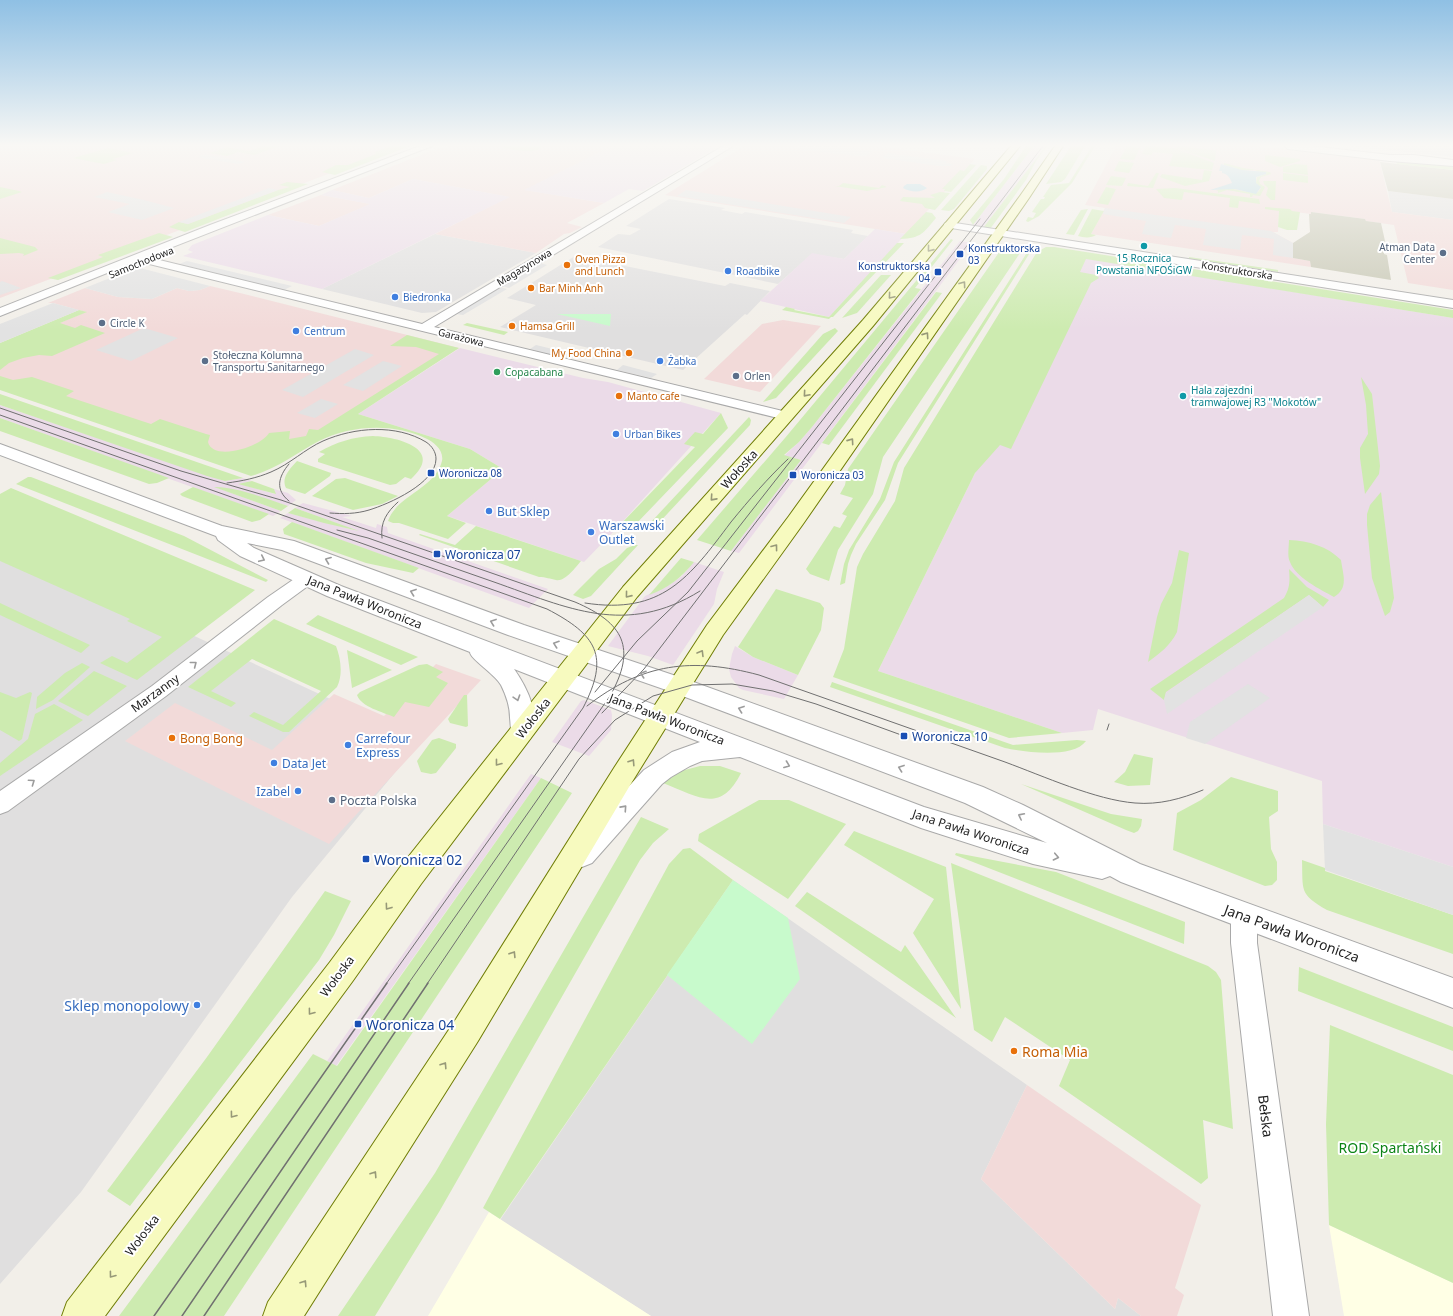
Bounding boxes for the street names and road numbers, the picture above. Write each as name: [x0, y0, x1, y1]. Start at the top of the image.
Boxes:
street label: Samochodowa: [106, 243, 176, 281]
street label: Magazynowa: [494, 245, 554, 289]
street label: Konstruktorska: [1200, 257, 1274, 283]
street label: Garażowa: [437, 325, 485, 349]
street label: Wołoska: [717, 446, 761, 492]
street label: Jana Pawła Woronicza: [304, 571, 425, 633]
street label: Marzanny: [127, 669, 183, 716]
street label: Jana Pawła Woronicza: [606, 689, 727, 749]
street label: Wołoska: [512, 694, 554, 742]
street label: Jana Pawła Woronicza: [909, 805, 1032, 859]
street label: Jana Pawła Woronicza: [1220, 899, 1362, 966]
street label: Wołoska: [316, 952, 358, 1000]
street label: Bełska: [1254, 1094, 1278, 1138]
street label: Wołoska: [121, 1211, 163, 1259]

